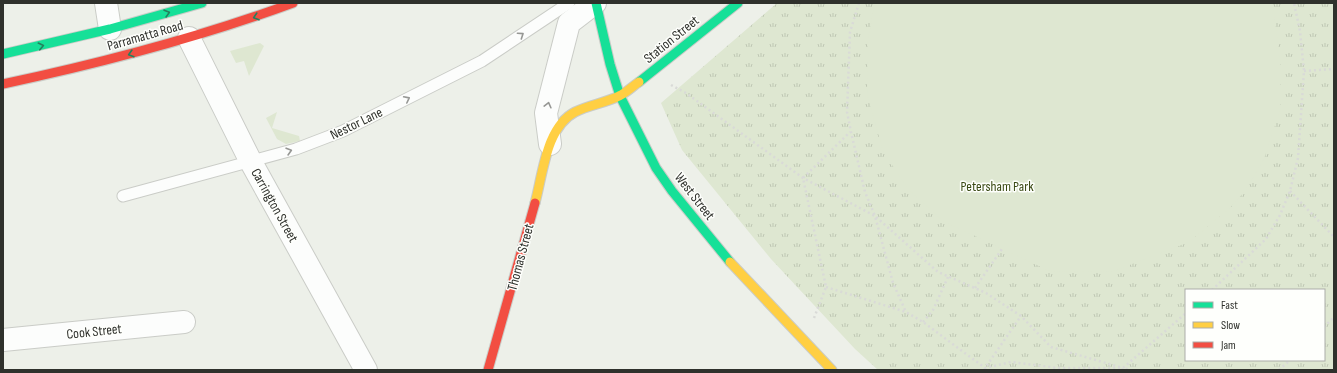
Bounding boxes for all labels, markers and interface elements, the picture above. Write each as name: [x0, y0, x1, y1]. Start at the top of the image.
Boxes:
one-way arrow: [163, 9, 170, 18]
one-way arrow: [253, 12, 260, 21]
street label: Station Street: [640, 12, 702, 67]
street label: Parramatta Road: [105, 17, 185, 54]
one-way arrow: [516, 33, 523, 40]
one-way arrow: [38, 42, 44, 50]
one-way arrow: [128, 49, 135, 58]
one-way arrow: [403, 96, 411, 103]
one-way arrow: [543, 102, 552, 109]
street label: Nestor Lane: [327, 103, 385, 143]
one-way arrow: [285, 147, 292, 156]
street label: Carrington Street: [247, 165, 302, 245]
street label: West Street: [671, 169, 718, 223]
park label: Petersham Park: [960, 178, 1034, 195]
street label: Thomas Street: [503, 222, 538, 292]
legend: [1185, 289, 1325, 361]
text: Fast: [1221, 298, 1238, 313]
text: Slow: [1221, 318, 1240, 333]
street label: Cook Street: [66, 320, 122, 343]
text: Jam: [1220, 338, 1236, 353]

